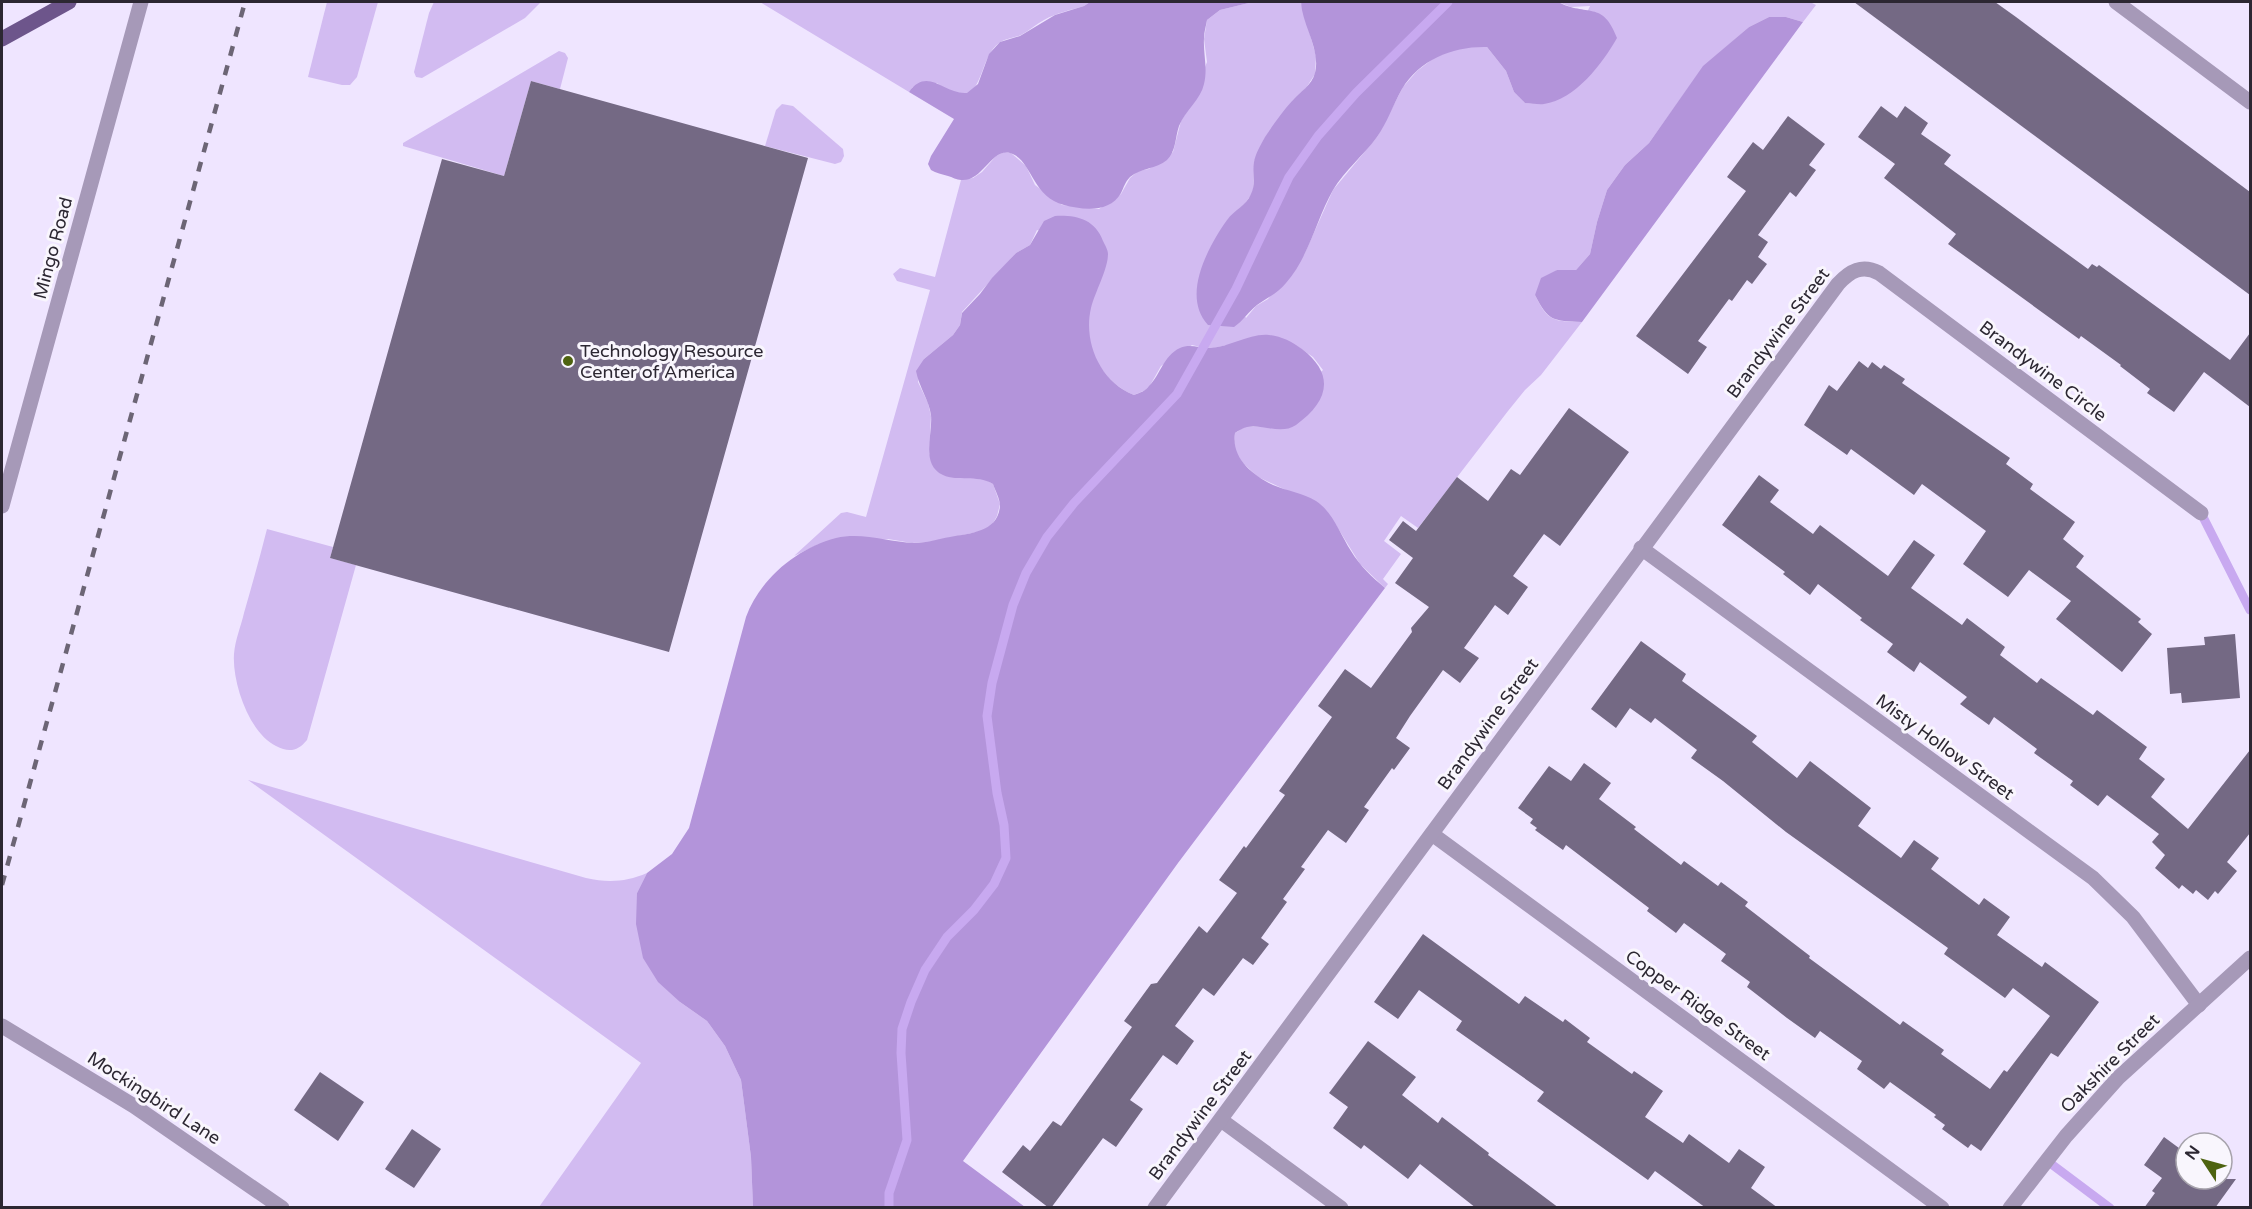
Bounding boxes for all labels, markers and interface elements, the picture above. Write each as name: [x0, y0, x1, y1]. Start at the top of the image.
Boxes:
street label: Mingo Road: [29, 195, 77, 301]
street label: Brandywine Street: [1722, 263, 1834, 402]
street label: Brandywine Circle: [1975, 316, 2111, 426]
place label: Technology Resource Center of America: [580, 340, 763, 383]
marker: Technology Resource Center of America: [561, 354, 575, 368]
street label: Brandywine Street: [1433, 654, 1543, 794]
street label: Misty Hollow Street: [1871, 689, 2019, 805]
street label: Copper Ridge Street: [1621, 945, 1775, 1065]
street label: Oakshire Street: [2056, 1009, 2164, 1117]
street label: Brandywine Street: [1144, 1045, 1256, 1184]
street label: Mockingbird Lane: [83, 1047, 225, 1149]
north arrow: [2174, 1131, 2234, 1191]
text: N: [2181, 1142, 2205, 1164]

